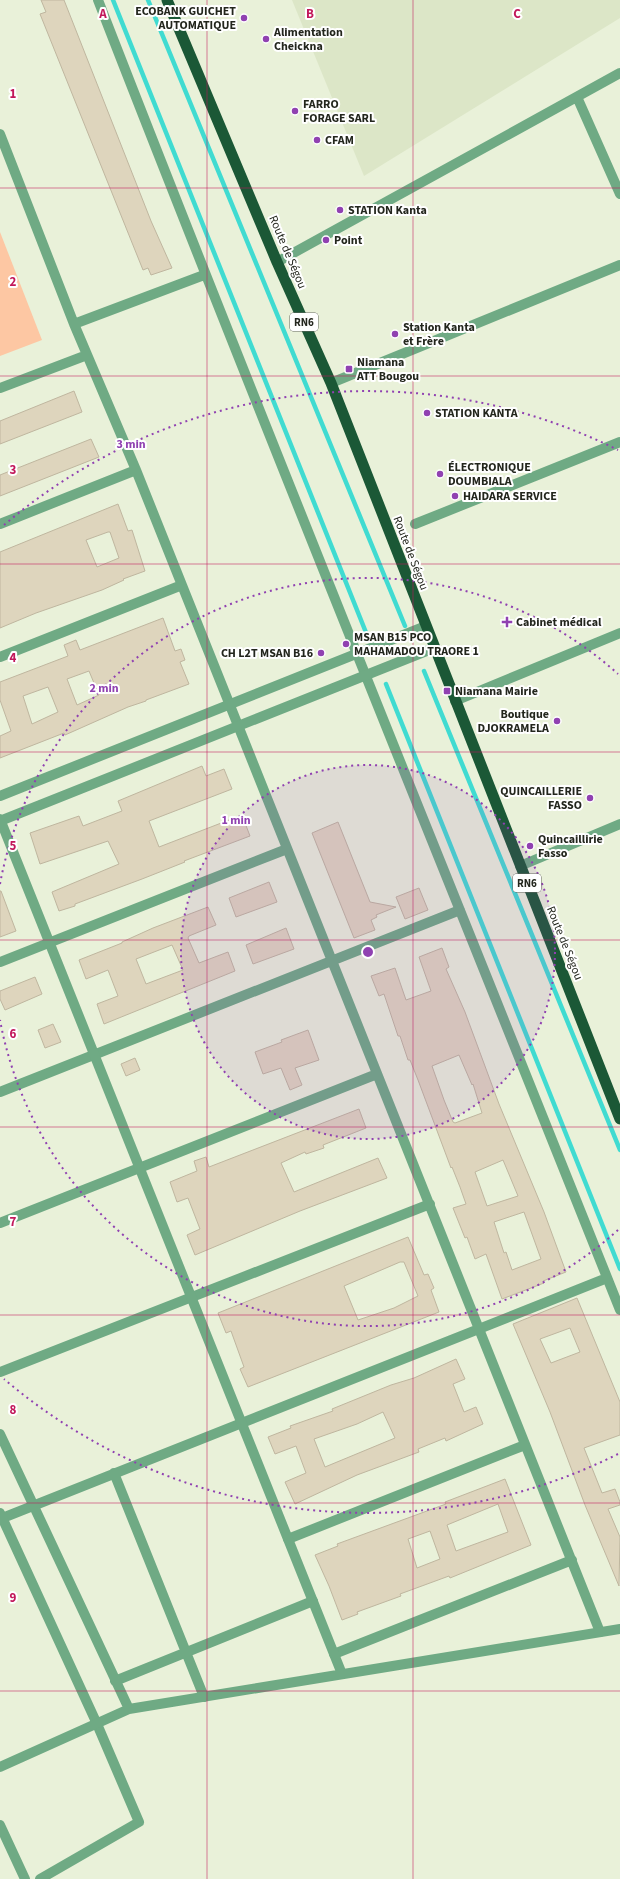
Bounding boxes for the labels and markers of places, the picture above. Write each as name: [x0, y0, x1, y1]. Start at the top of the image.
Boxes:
place label: ECOBANK GUICHET AUTOMATIQUE: [135, 3, 236, 34]
marker: ECOBANK GUICHET AUTOMATIQUE: [239, 13, 249, 23]
place label: Alimentation Cheickna: [273, 24, 343, 55]
marker: Alimentation Cheickna: [261, 34, 271, 44]
place label: FARRO FORAGE SARL: [303, 96, 375, 127]
marker: FARRO FORAGE SARL: [290, 106, 300, 116]
place label: CFAM: [325, 132, 354, 149]
marker: CFAM: [312, 135, 322, 145]
place label: STATION Kanta: [348, 202, 427, 219]
marker: STATION Kanta: [335, 205, 345, 215]
place label: Point: [334, 232, 363, 249]
marker: Point: [321, 235, 331, 245]
place label: Station Kanta et Frère: [403, 319, 475, 350]
marker: Station Kanta et Frère: [390, 329, 400, 339]
place label: Niamana ATT Bougou: [356, 354, 419, 385]
marker: Niamana ATT Bougou: [344, 364, 354, 374]
place label: STATION KANTA: [435, 405, 518, 422]
marker: STATION KANTA: [422, 408, 432, 418]
place label: ÉLECTRONIQUE DOUMBIALA: [448, 459, 531, 490]
marker: ÉLECTRONIQUE DOUMBIALA: [435, 469, 445, 479]
place label: HAIDARA SERVICE: [463, 488, 557, 505]
marker: HAIDARA SERVICE: [450, 491, 460, 501]
place label: Cabinet médical: [516, 614, 602, 631]
marker: Cabinet médical: [501, 616, 513, 628]
place label: MSAN B15 PCO MAHAMADOU TRAORE 1: [354, 629, 479, 660]
marker: MSAN B15 PCO MAHAMADOU TRAORE 1: [341, 639, 351, 649]
place label: CH L2T MSAN B16: [221, 645, 313, 662]
marker: CH L2T MSAN B16: [316, 648, 326, 658]
place label: Niamana Mairie: [455, 683, 538, 700]
marker: Niamana Mairie: [442, 686, 452, 696]
place label: Boutique DJOKRAMELA: [477, 706, 549, 737]
marker: Boutique DJOKRAMELA: [552, 716, 562, 726]
place label: QUINCAILLERIE FASSO: [500, 783, 582, 814]
marker: QUINCAILLERIE FASSO: [585, 793, 595, 803]
place label: Quincaillirie Fasso: [538, 831, 603, 862]
marker: Quincaillirie Fasso: [525, 841, 535, 851]
centre of rings: [361, 945, 375, 959]

